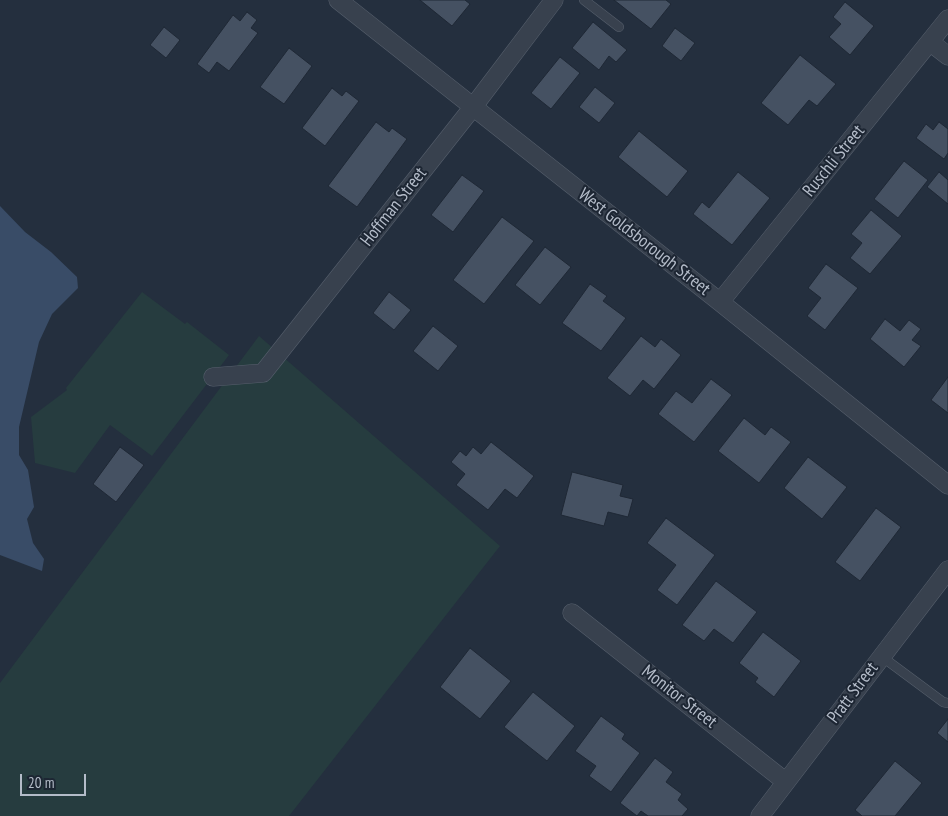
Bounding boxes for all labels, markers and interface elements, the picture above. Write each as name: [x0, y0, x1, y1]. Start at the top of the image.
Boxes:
street label: Ruschli Street: [799, 121, 869, 201]
street label: Hoffman Street: [356, 163, 432, 251]
street label: West Goldsborough Street: [574, 184, 714, 300]
street label: Pratt Street: [823, 658, 883, 728]
street label: Monitor Street: [637, 661, 721, 733]
scale bar: [22, 764, 89, 796]
text: 20 m: [28, 773, 54, 792]

